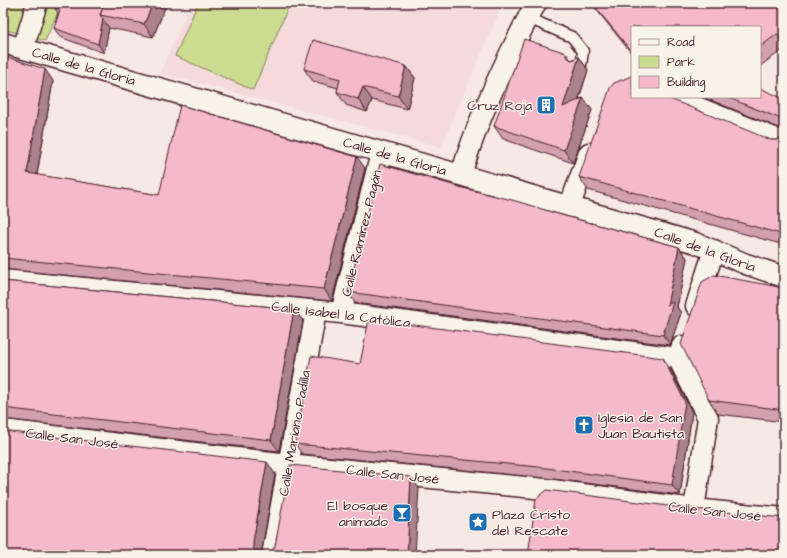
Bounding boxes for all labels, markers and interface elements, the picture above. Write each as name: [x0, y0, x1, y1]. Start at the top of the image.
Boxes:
legend: [631, 26, 761, 98]
text: Road: [667, 34, 695, 51]
street label: Calle de la Gloria: [30, 43, 138, 91]
text: Park: [667, 54, 695, 71]
text: Building: [667, 74, 705, 92]
building icon: Cruz Roja: [535, 94, 557, 116]
place label: Cruz Roja: [467, 96, 532, 116]
street label: Calle de la Gloria: [341, 133, 449, 181]
street label: Calle Ramírez Pagán: [337, 168, 387, 299]
street label: Calle de la Gloria: [651, 222, 758, 278]
street label: Calle Isabel la Católica: [270, 297, 412, 333]
street label: Calle Mariano Padilla: [274, 369, 316, 498]
place label: Iglesia de San Juan Bautista: [598, 408, 684, 444]
church icon: Iglesia de San Juan Bautista: [573, 414, 595, 436]
street label: Calle San José: [24, 423, 120, 455]
street label: Calle San José: [345, 460, 441, 490]
place label: El bosque animado: [327, 496, 388, 532]
street label: Calle San José: [667, 497, 763, 527]
bar icon: El bosque animado: [391, 502, 413, 524]
place label: Plaza Cristo del Rescate: [492, 505, 570, 541]
place icon: Plaza Cristo del Rescate: [467, 511, 489, 533]

